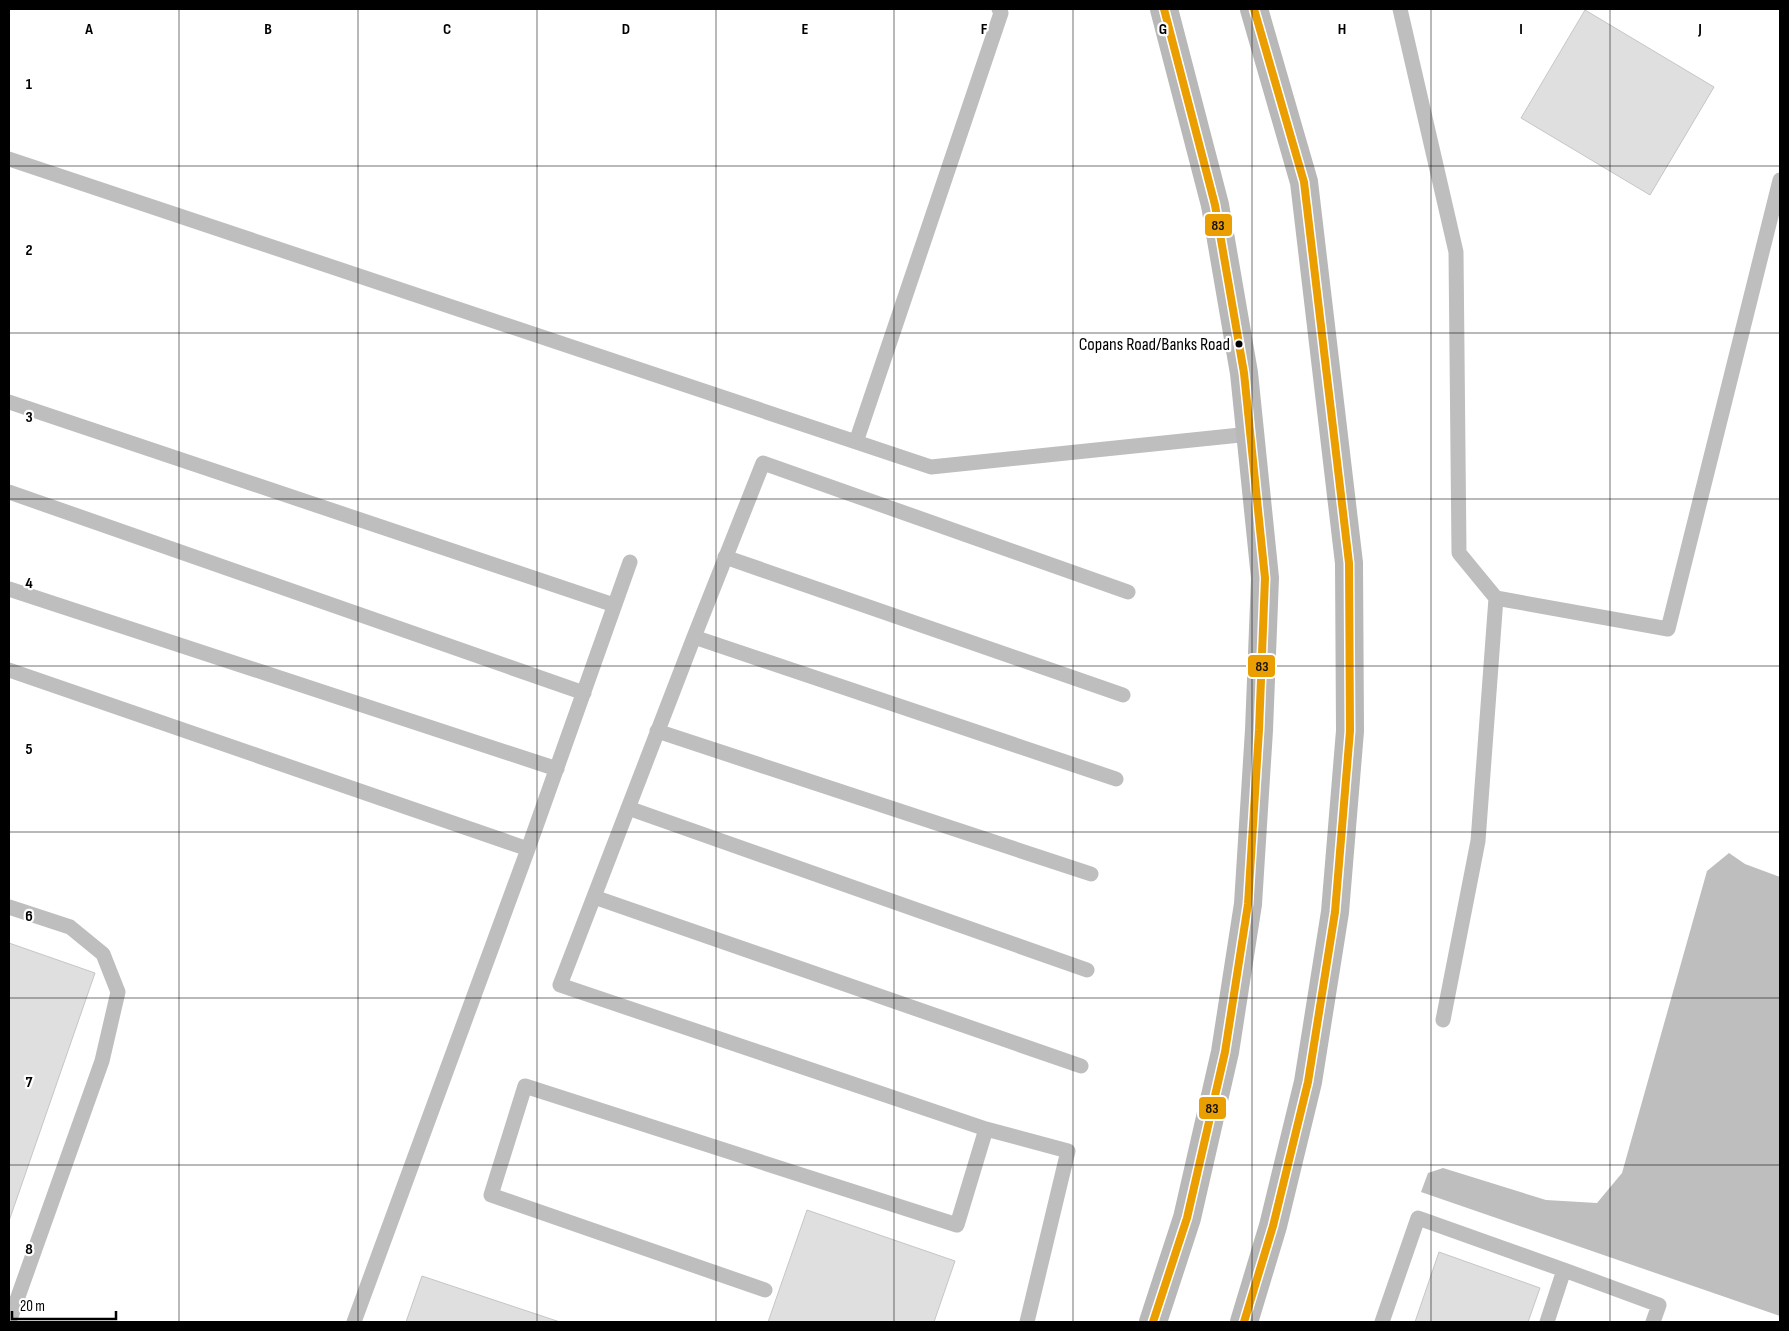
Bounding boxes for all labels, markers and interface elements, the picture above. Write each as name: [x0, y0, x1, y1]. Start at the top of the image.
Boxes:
text: A: [84, 20, 93, 39]
text: B: [264, 20, 272, 39]
text: C: [443, 20, 451, 39]
text: D: [622, 20, 630, 39]
text: E: [802, 20, 809, 39]
text: F: [981, 20, 988, 39]
text: G: [1159, 20, 1167, 39]
text: H: [1338, 20, 1346, 39]
text: I: [1519, 20, 1523, 39]
text: J: [1697, 20, 1702, 39]
text: 1: [26, 75, 33, 94]
line badge: 83: [1204, 213, 1233, 237]
text: 83: [1212, 217, 1224, 234]
text: 2: [25, 241, 33, 260]
place label: Copans Road/Banks Road: [1079, 334, 1230, 355]
marker: Copans Road/Banks Road: [1234, 339, 1244, 349]
text: 3: [25, 408, 33, 427]
text: 4: [25, 574, 33, 593]
line badge: 83: [1247, 654, 1276, 678]
text: 83: [1256, 658, 1268, 675]
text: 5: [25, 740, 33, 759]
text: 6: [25, 907, 33, 926]
text: 7: [26, 1073, 33, 1092]
line badge: 83: [1198, 1096, 1227, 1120]
text: 83: [1206, 1100, 1218, 1117]
text: 8: [25, 1240, 33, 1259]
scale bar: [12, 1288, 116, 1320]
text: 20 m: [20, 1297, 45, 1316]

